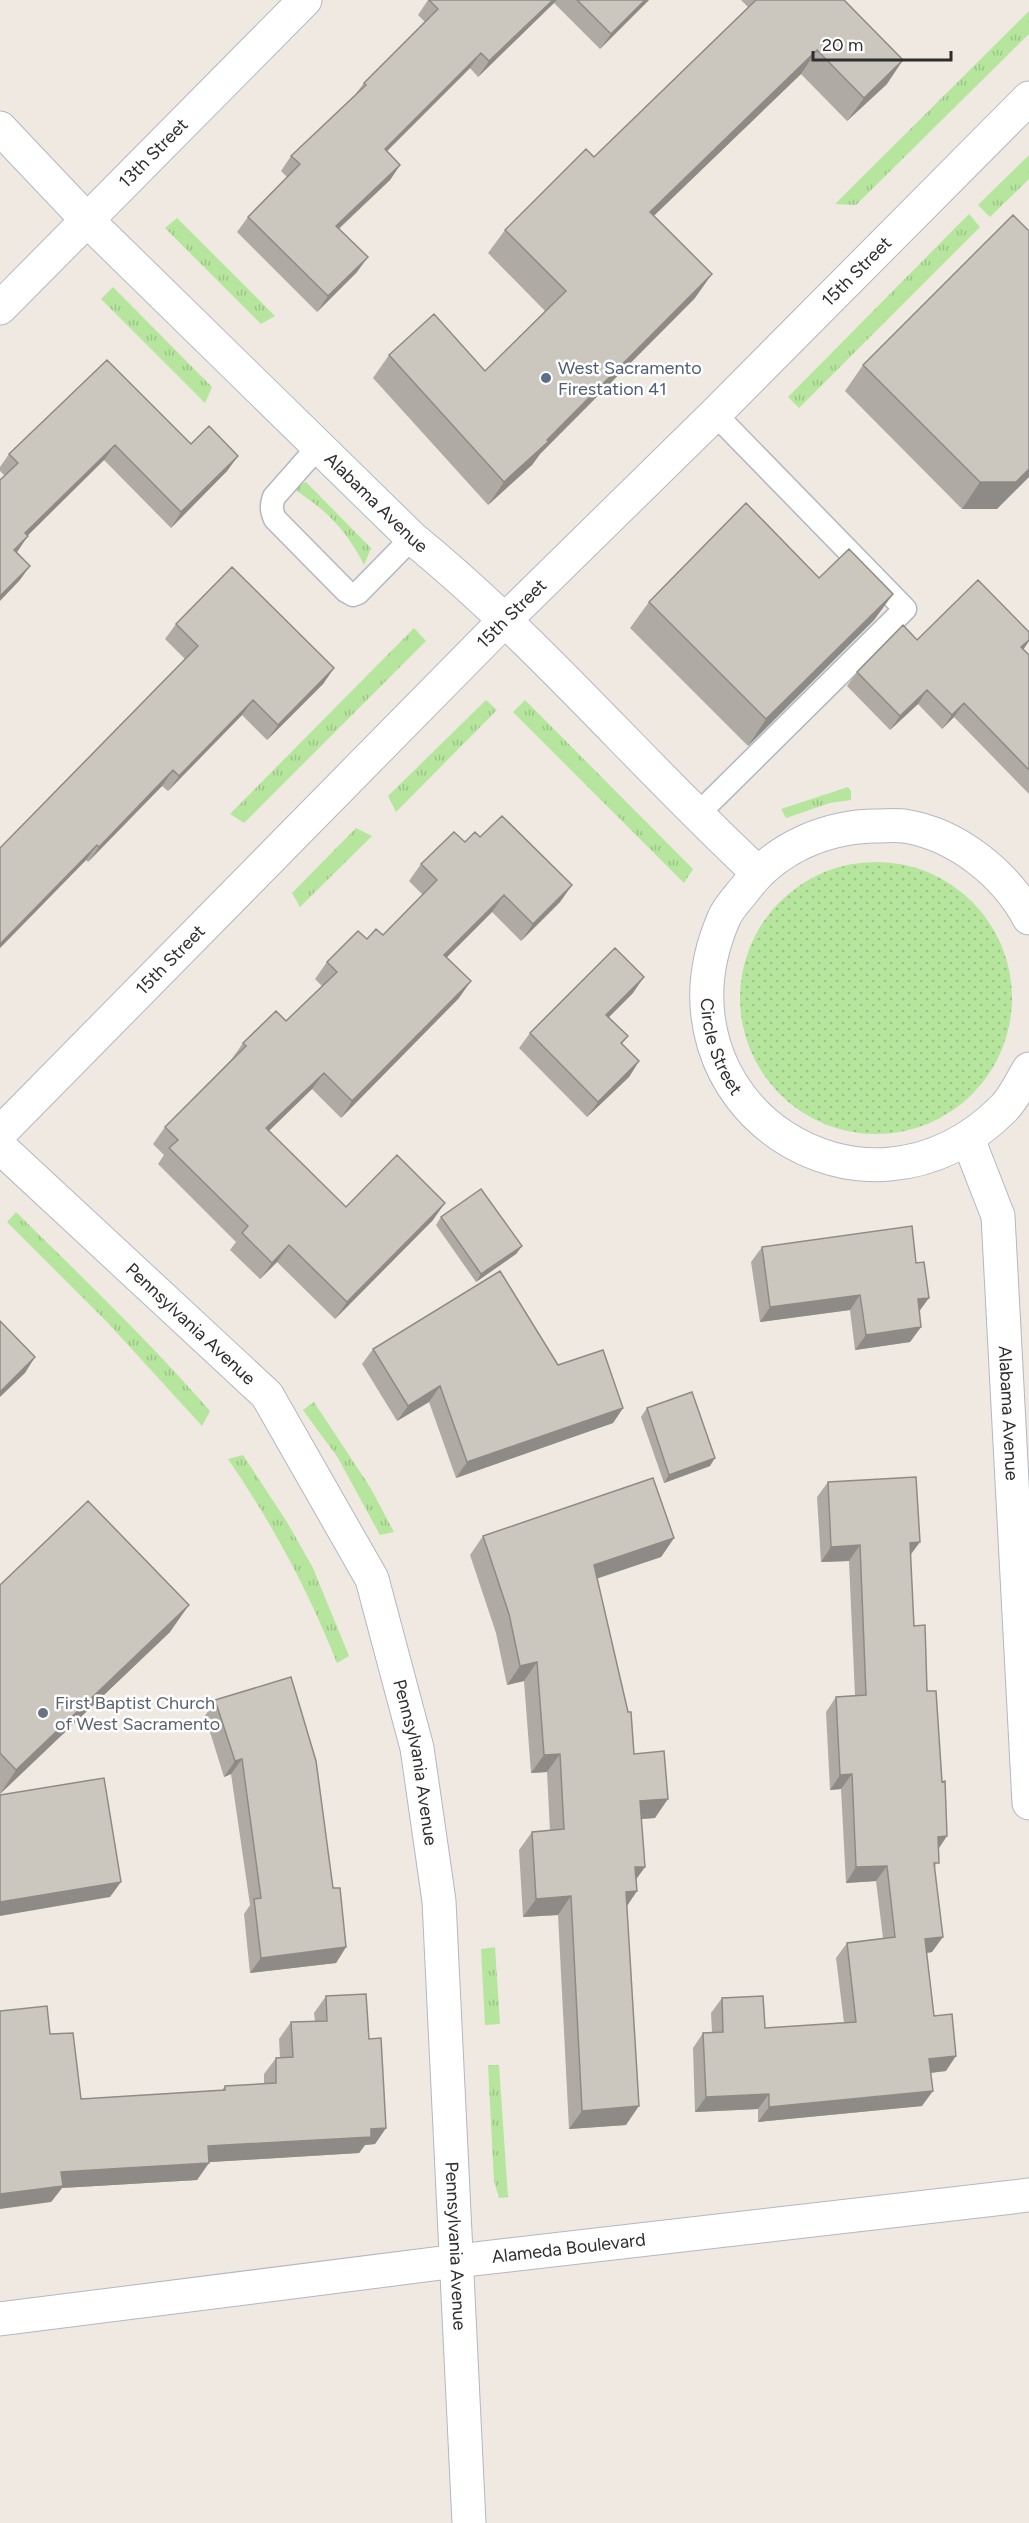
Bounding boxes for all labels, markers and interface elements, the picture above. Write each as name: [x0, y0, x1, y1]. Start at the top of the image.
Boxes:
scale bar: [813, 24, 951, 62]
text: 20 m: [822, 34, 863, 56]
street label: 13th Street: [114, 114, 193, 192]
street label: 15th Street: [817, 232, 896, 311]
place label: West Sacramento Firestation 41: [558, 357, 702, 400]
marker: West Sacramento Firestation 41: [539, 371, 553, 385]
street label: Alabama Avenue: [320, 448, 432, 557]
street label: 15th Street: [472, 574, 551, 653]
street label: 15th Street: [131, 920, 210, 999]
street label: Circle Street: [696, 997, 747, 1100]
street label: Pennsylvania Avenue: [121, 1258, 260, 1390]
street label: Alabama Avenue: [994, 1345, 1023, 1481]
street label: Pennsylvania Avenue: [388, 1677, 442, 1847]
place label: First Baptist Church of West Sacramento: [55, 1692, 220, 1735]
marker: First Baptist Church of West Sacramento: [36, 1706, 50, 1720]
street label: Pennsylvania Avenue: [441, 2161, 471, 2331]
street label: Alameda Boulevard: [490, 2228, 647, 2268]

